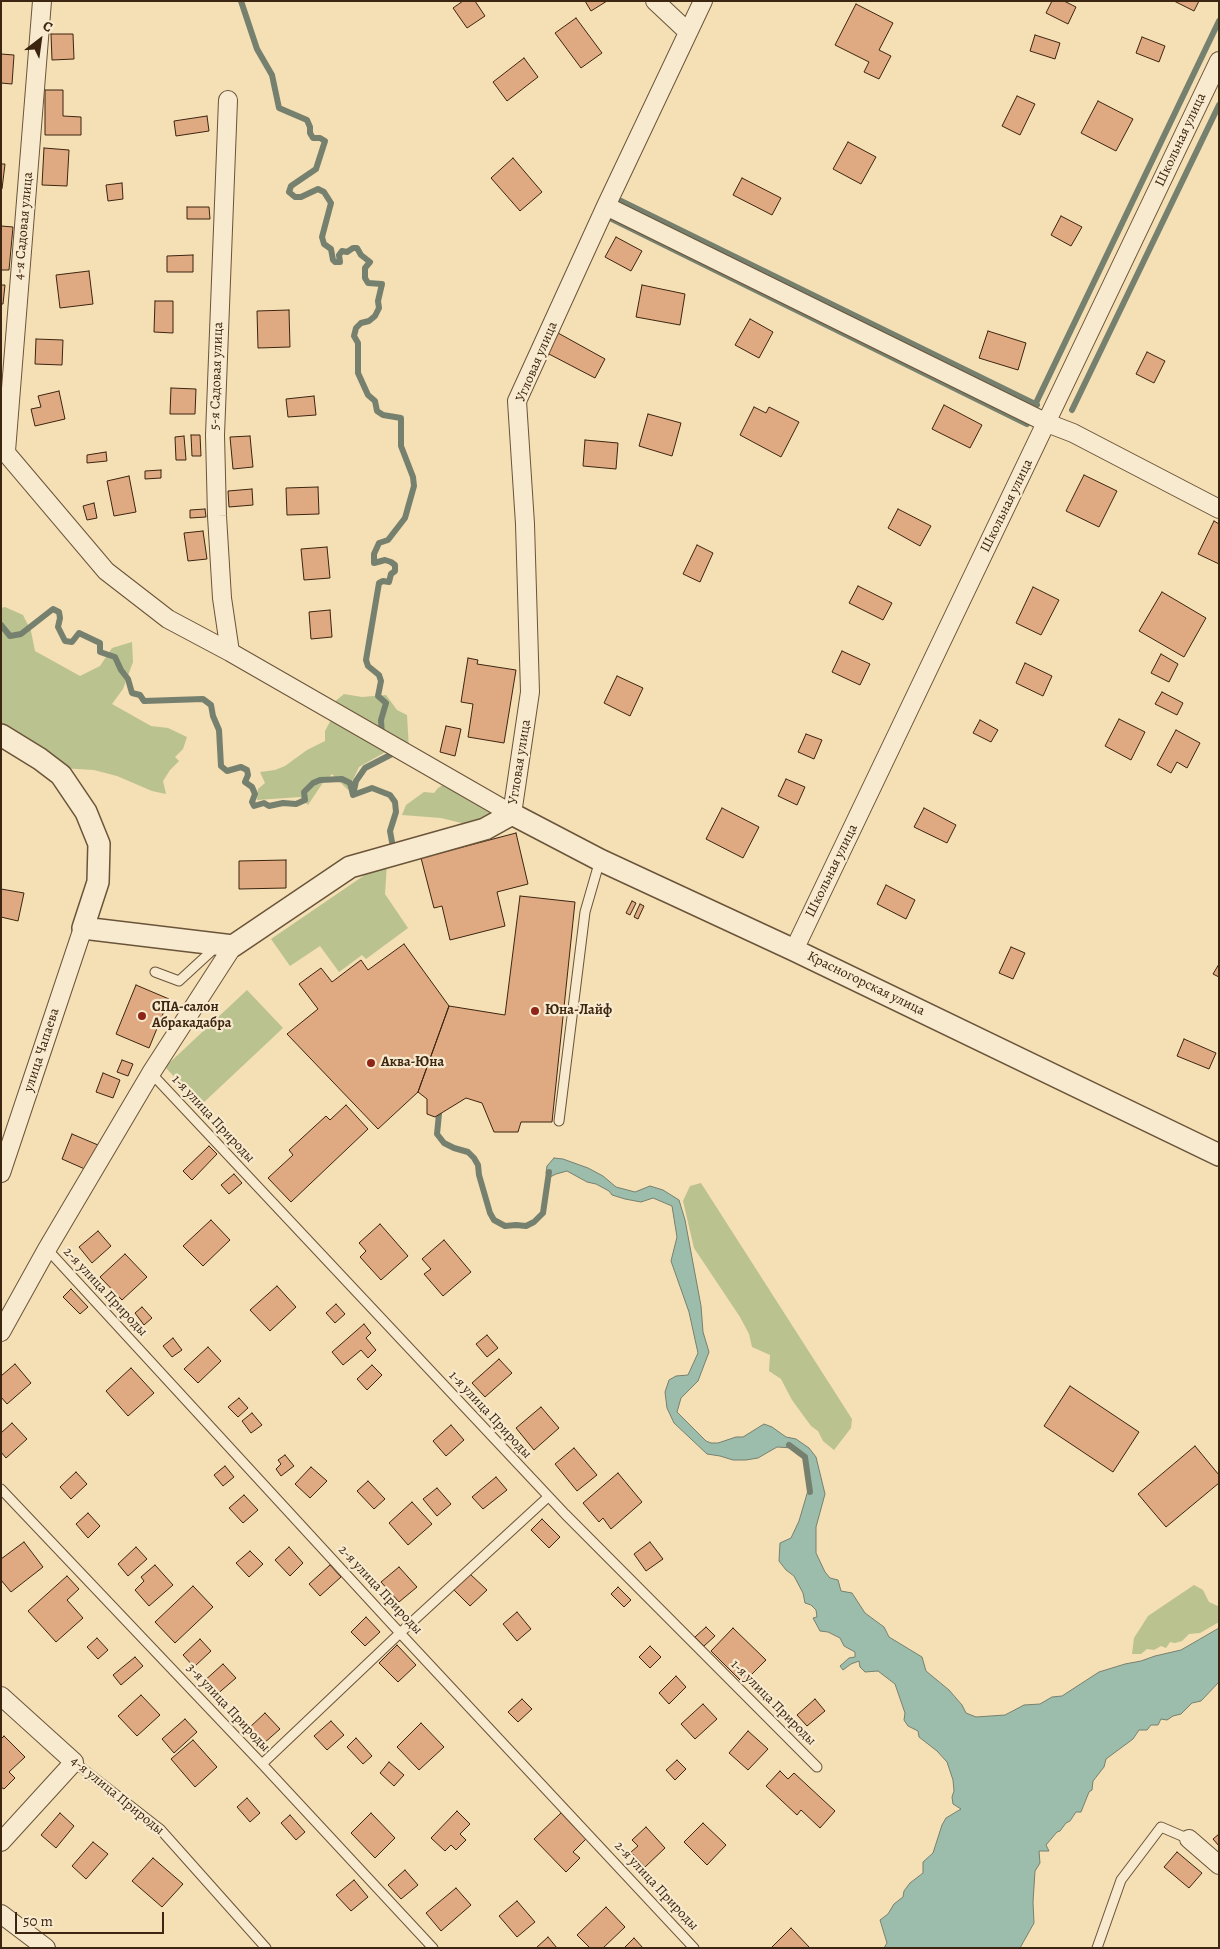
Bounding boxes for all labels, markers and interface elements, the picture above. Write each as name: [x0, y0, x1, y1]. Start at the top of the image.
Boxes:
north arrow: [15, 15, 65, 65]
text: С: [39, 16, 56, 37]
street label: Школьная улица: [1152, 90, 1210, 190]
street label: 4-я Садовая улица: [11, 171, 37, 281]
street label: Угловая улица: [513, 319, 561, 405]
street label: 5-я Садовая улица: [207, 322, 227, 430]
street label: Школьная улица: [977, 457, 1037, 555]
street label: Угловая улица: [505, 718, 535, 806]
street label: Школьная улица: [802, 822, 862, 920]
street label: Красногорская улица: [804, 948, 928, 1020]
place label: СПА-салон Абракадабра: [152, 1000, 231, 1032]
place label: Юна-Лайф: [545, 1003, 612, 1019]
marker: Юна-Лайф: [529, 1005, 541, 1017]
street label: улица Чапаева: [21, 1006, 63, 1094]
marker: СПА-салон Абракадабра: [136, 1010, 148, 1022]
place label: Аква-Юна: [381, 1055, 444, 1071]
marker: Аква-Юна: [365, 1057, 377, 1069]
street label: 1-я улица Природы: [168, 1072, 258, 1166]
street label: 2-я улица Природы: [59, 1244, 151, 1340]
street label: 1-я улица Природы: [445, 1368, 535, 1462]
street label: 2-я улица Природы: [334, 1542, 426, 1638]
street label: 1-я улица Природы: [727, 1657, 819, 1749]
street label: 3-я улица Природы: [183, 1660, 273, 1756]
street label: 4-я улица Природы: [67, 1753, 167, 1839]
street label: 2-я улица Природы: [610, 1838, 702, 1934]
scale bar: [18, 1902, 166, 1934]
text: 50 m: [23, 1911, 53, 1931]

